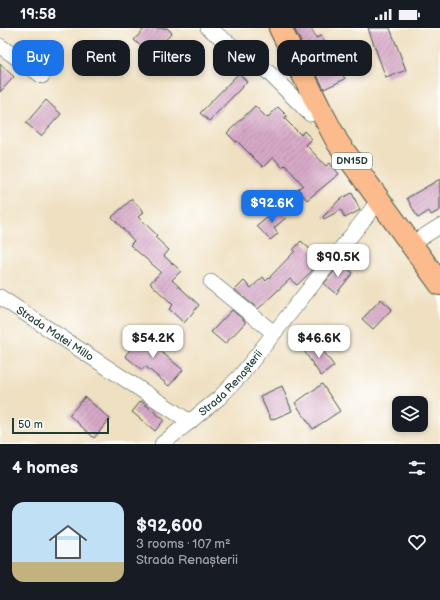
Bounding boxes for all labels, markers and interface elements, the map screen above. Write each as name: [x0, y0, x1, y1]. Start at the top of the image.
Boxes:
text: 19:58: [20, 5, 56, 24]
chip: Buy: [12, 40, 64, 76]
chip: Rent: [72, 40, 130, 76]
chip: Filters: [138, 40, 205, 76]
chip: New: [213, 40, 269, 76]
chip: Apartment: [277, 40, 372, 76]
road number: DN15D: [332, 153, 372, 169]
pin: $92.6K: [239, 190, 305, 224]
text: $92.6K: [250, 195, 294, 211]
pin: $90.5K: [305, 244, 371, 278]
text: $90.5K: [316, 249, 360, 265]
street label: Strada Matei Millo: [14, 303, 96, 363]
pin: $54.2K: [120, 325, 186, 359]
pin: $46.6K: [286, 325, 352, 359]
text: $54.2K: [131, 330, 175, 346]
text: $46.6K: [297, 330, 341, 346]
street label: Strada Renașterii: [196, 347, 265, 418]
map controls: [392, 396, 428, 432]
button: layers: [392, 396, 428, 432]
scale bar: [12, 416, 109, 435]
text: 50 m: [18, 418, 43, 431]
icon: filters: [406, 457, 428, 479]
text: 4 homes: [12, 458, 78, 478]
text: $92,600: [136, 516, 203, 536]
icon: home: [44, 518, 92, 566]
icon: heart: [406, 531, 428, 553]
text: 3 rooms · 107 m²: [136, 536, 231, 552]
text: Strada Renașterii: [136, 552, 238, 568]

